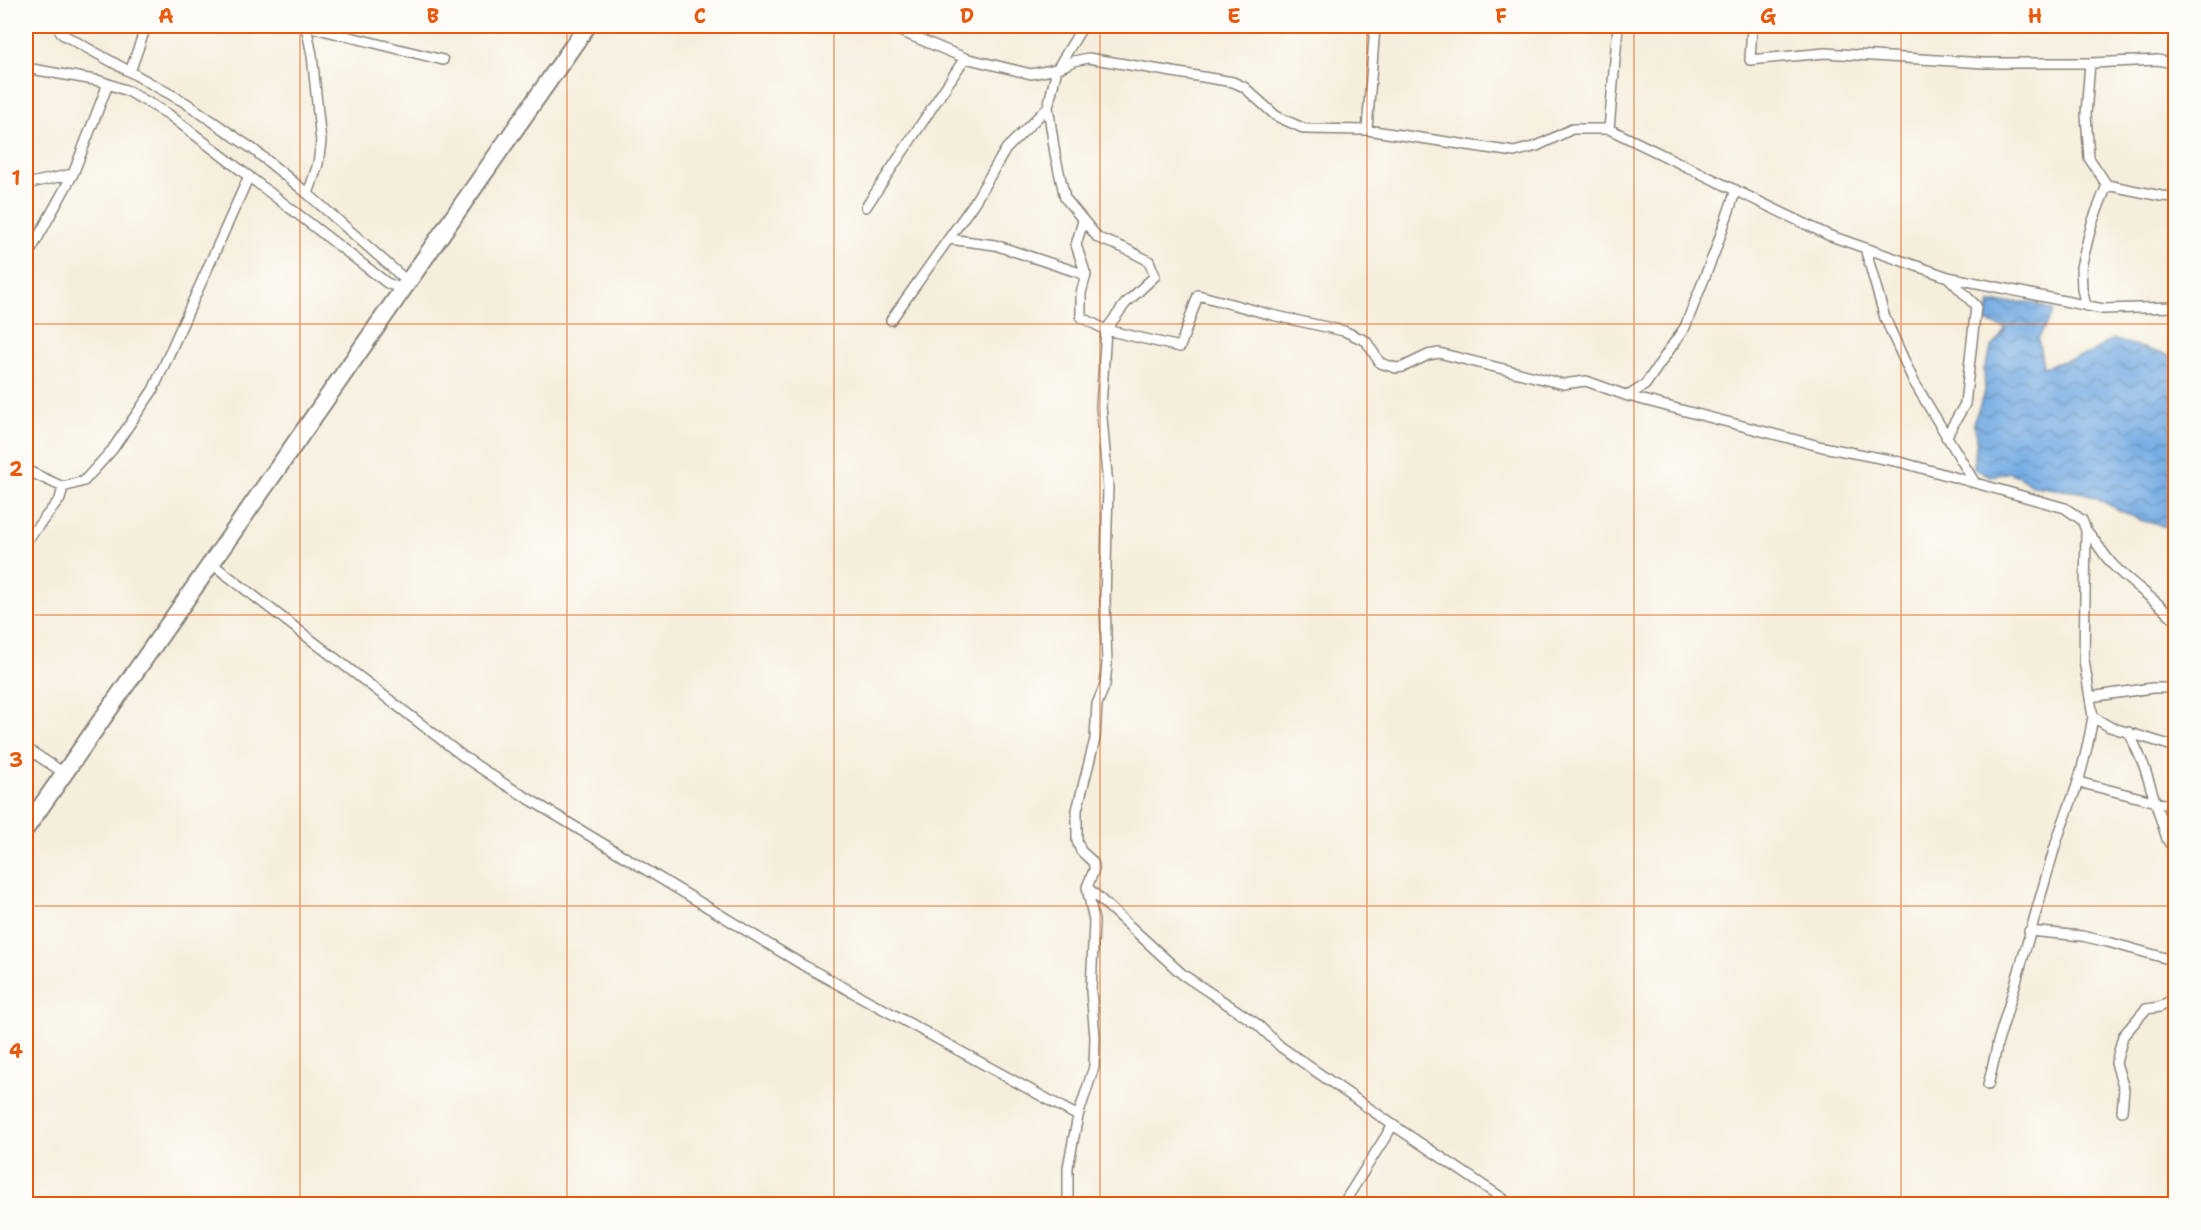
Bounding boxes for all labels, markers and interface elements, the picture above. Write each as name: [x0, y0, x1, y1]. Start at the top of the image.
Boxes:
text: A: [158, 3, 174, 29]
text: B: [427, 3, 439, 29]
text: C: [694, 3, 706, 29]
text: D: [960, 3, 974, 29]
text: E: [1227, 3, 1241, 29]
text: F: [1495, 3, 1507, 29]
text: G: [1760, 3, 1776, 29]
text: H: [2028, 3, 2042, 29]
text: 1: [11, 165, 21, 191]
text: 2: [9, 456, 23, 482]
text: 3: [9, 747, 23, 773]
text: 4: [9, 1038, 23, 1064]

